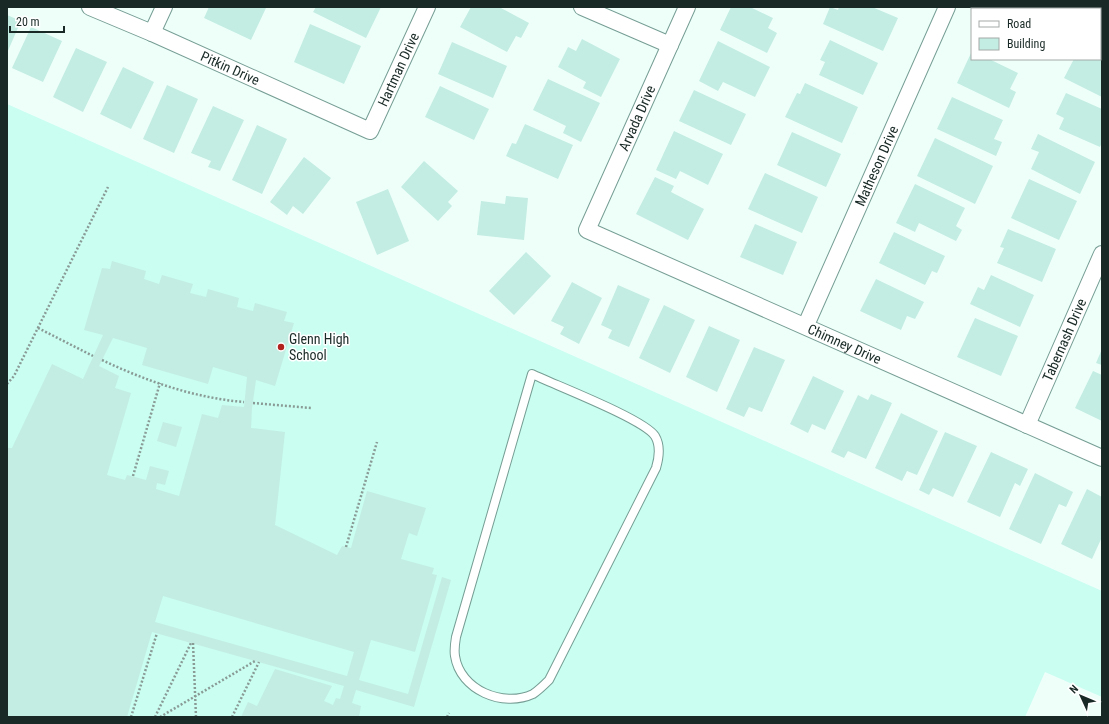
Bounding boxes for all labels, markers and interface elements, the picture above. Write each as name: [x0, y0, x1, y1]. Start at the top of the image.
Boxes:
scale bar: [10, 8, 64, 34]
legend: [971, 8, 1101, 60]
text: 20 m: [16, 15, 40, 29]
text: Road: [1007, 17, 1031, 31]
street label: Hartman Drive: [374, 30, 422, 109]
text: Building: [1007, 37, 1045, 51]
street label: Pitkin Drive: [198, 48, 262, 88]
street label: Arvada Drive: [615, 82, 659, 153]
street label: Matheson Drive: [852, 123, 901, 209]
street label: Tabernash Drive: [1039, 296, 1090, 384]
street label: Chimney Drive: [805, 321, 884, 367]
place label: Glenn High School: [289, 331, 349, 363]
marker: Glenn High School: [276, 342, 286, 352]
north arrow: [1061, 676, 1101, 716]
text: N: [1067, 682, 1081, 696]

